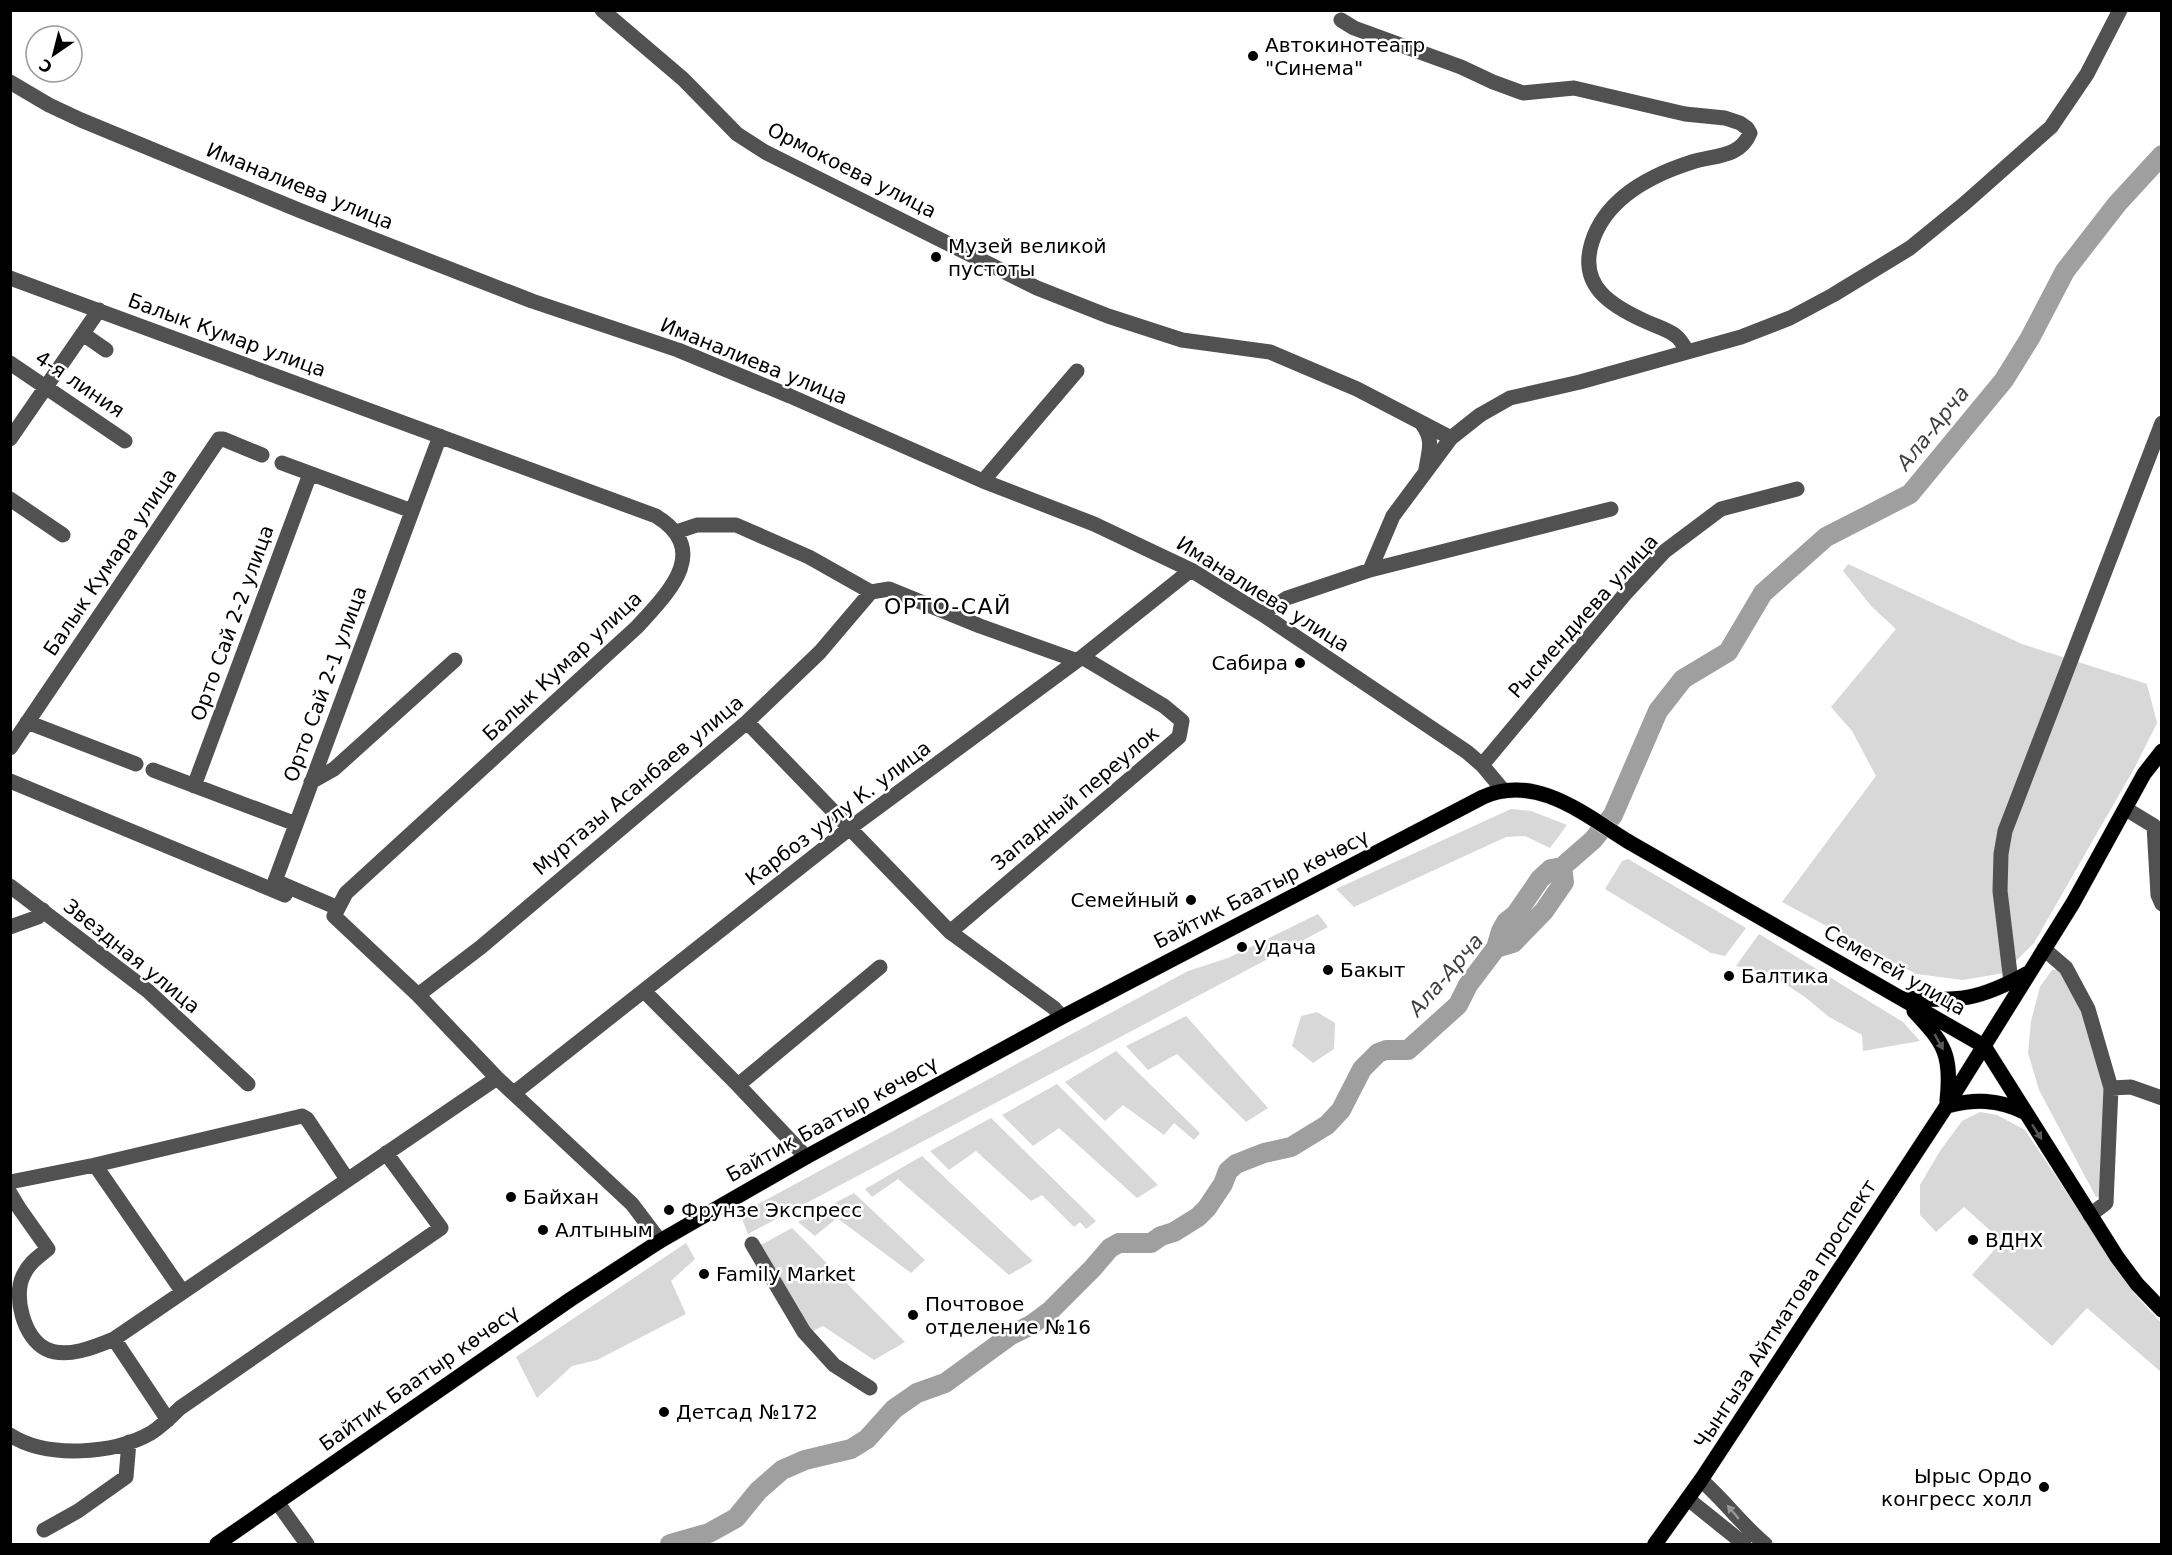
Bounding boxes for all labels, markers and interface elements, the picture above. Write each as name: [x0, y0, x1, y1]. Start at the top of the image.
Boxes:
north arrow: [24, 24, 84, 84]
place label: Автокинотеатр "Синема": [1265, 33, 1425, 80]
marker: Автокинотеатр "Синема": [1246, 49, 1260, 63]
text: С: [35, 55, 56, 77]
street label: Ормокоева улица: [764, 117, 940, 223]
street label: Иманалиева улица: [203, 137, 397, 235]
place label: Музей великой пустоты: [948, 234, 1107, 281]
marker: Музей великой пустоты: [929, 250, 943, 264]
street label: Балык Кумар улица: [125, 288, 329, 382]
street label: Иманалиева улица: [657, 312, 851, 410]
street label: 4-я линия: [31, 345, 129, 423]
water label: Ала-Арча: [1891, 381, 1974, 476]
street label: Балык Кумара улица: [38, 464, 182, 660]
street label: Орто Сай 2-2 улица: [185, 522, 279, 724]
street label: Рысмендиева улица: [1503, 529, 1663, 703]
street label: Иманалиева улица: [1172, 531, 1354, 657]
street label: Орто Сай 2-1 улица: [278, 583, 372, 785]
street label: Балык Кумар улица: [477, 586, 647, 746]
district label: ОРТО-САЙ: [884, 594, 1012, 619]
place label: Сабира: [1211, 651, 1288, 675]
marker: Сабира: [1293, 656, 1307, 670]
street label: Муртазы Асанбаев улица: [528, 690, 748, 880]
street label: Западный переулок: [986, 721, 1164, 875]
street label: Карбоз уулу К. улица: [741, 735, 935, 891]
street label: Байтик Баатыр көчөсү: [1150, 824, 1373, 954]
place label: Семейный: [1070, 888, 1179, 912]
marker: Семейный: [1184, 893, 1198, 907]
street label: Звездная улица: [59, 894, 205, 1018]
street label: Семетей улица: [1820, 919, 1970, 1021]
water label: Ала-Арча: [1402, 929, 1488, 1023]
place label: Удача: [1254, 935, 1316, 959]
marker: Удача: [1235, 940, 1249, 954]
place label: Бакыт: [1340, 958, 1406, 982]
marker: Бакыт: [1321, 963, 1335, 977]
place label: Балтика: [1741, 964, 1829, 988]
marker: Балтика: [1722, 969, 1736, 983]
one-way arrow: [1934, 1034, 1945, 1050]
street label: Байтик Баатыр көчөсү: [722, 1051, 942, 1187]
one-way arrow: [2031, 1124, 2042, 1140]
street label: Чынгыза Айтматова проспект: [1689, 1175, 1881, 1453]
place label: Байхан: [523, 1185, 599, 1209]
marker: Байхан: [504, 1190, 518, 1204]
place label: Фрунзе Экспресс: [681, 1198, 862, 1222]
marker: Фрунзе Экспресс: [662, 1203, 676, 1217]
place label: Алтыным: [555, 1218, 653, 1242]
marker: Алтыным: [536, 1223, 550, 1237]
place label: ВДНХ: [1985, 1228, 2043, 1252]
marker: ВДНХ: [1966, 1233, 1980, 1247]
place label: Family Market: [716, 1262, 856, 1286]
marker: Family Market: [697, 1267, 711, 1281]
place label: Почтовое отделение №16: [925, 1292, 1091, 1339]
street label: Байтик Баатыр көчөсү: [315, 1300, 523, 1456]
marker: Почтовое отделение №16: [906, 1308, 920, 1322]
place label: Детсад №172: [676, 1400, 818, 1424]
marker: Детсад №172: [657, 1405, 671, 1419]
place label: Ырыс Ордо конгресс холл: [1881, 1464, 2032, 1511]
marker: Ырыс Ордо конгресс холл: [2037, 1480, 2051, 1494]
one-way arrow: [1727, 1504, 1740, 1520]

